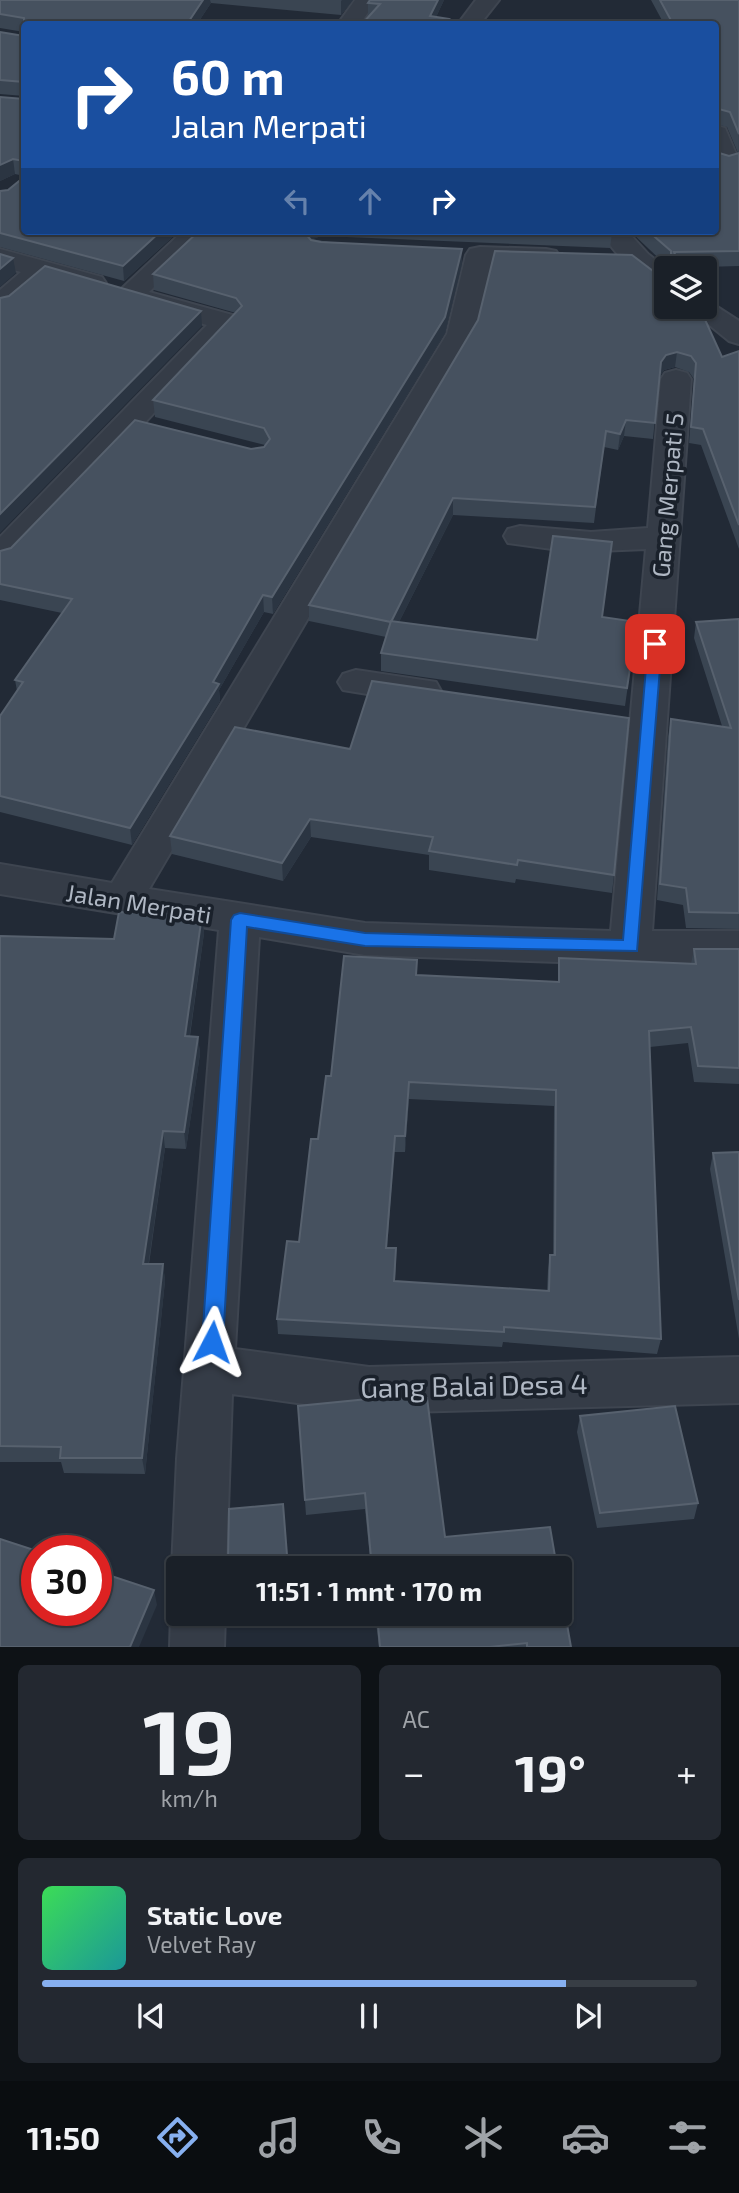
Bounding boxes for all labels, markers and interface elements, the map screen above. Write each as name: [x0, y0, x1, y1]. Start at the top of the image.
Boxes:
text: 60 m: [171, 46, 285, 105]
icon: right: [56, 49, 147, 140]
text: Jalan Merpati: [171, 106, 367, 144]
icon: left: [278, 182, 316, 220]
icon: ahead: [351, 182, 389, 220]
icon: right: [424, 182, 462, 220]
map controls: [654, 256, 717, 319]
button: layers: [654, 256, 717, 319]
street label: Gang Merpati 5: [645, 412, 689, 578]
pin: [625, 614, 685, 674]
icon: arrive: [636, 625, 674, 663]
street label: Jalan Merpati: [64, 877, 214, 929]
position arrow: [175, 1305, 249, 1379]
street label: Gang Balai Desa 4: [360, 1366, 588, 1404]
speed limit sign: 30: [21, 1535, 112, 1626]
text: 11:51 · 1 mnt · 170 m: [256, 1575, 482, 1606]
text: 19: [143, 1684, 236, 1793]
text: AC: [403, 1705, 430, 1733]
text: 19°: [515, 1740, 586, 1802]
text: −: [403, 1749, 425, 1795]
text: +: [676, 1749, 697, 1795]
text: km/h: [161, 1784, 218, 1812]
text: Static Love: [147, 1899, 283, 1930]
text: Velvet Ray: [147, 1930, 256, 1958]
icon: previous: [132, 1997, 170, 2035]
icon: pause: [350, 1997, 388, 2035]
icon: next: [569, 1997, 607, 2035]
icon: directions: [153, 2113, 202, 2162]
icon: music: [255, 2113, 304, 2162]
icon: phone: [357, 2113, 406, 2162]
icon: climate: [459, 2113, 508, 2162]
icon: car: [561, 2113, 610, 2162]
icon: filters: [663, 2113, 712, 2162]
text: 11:50: [27, 2118, 100, 2156]

